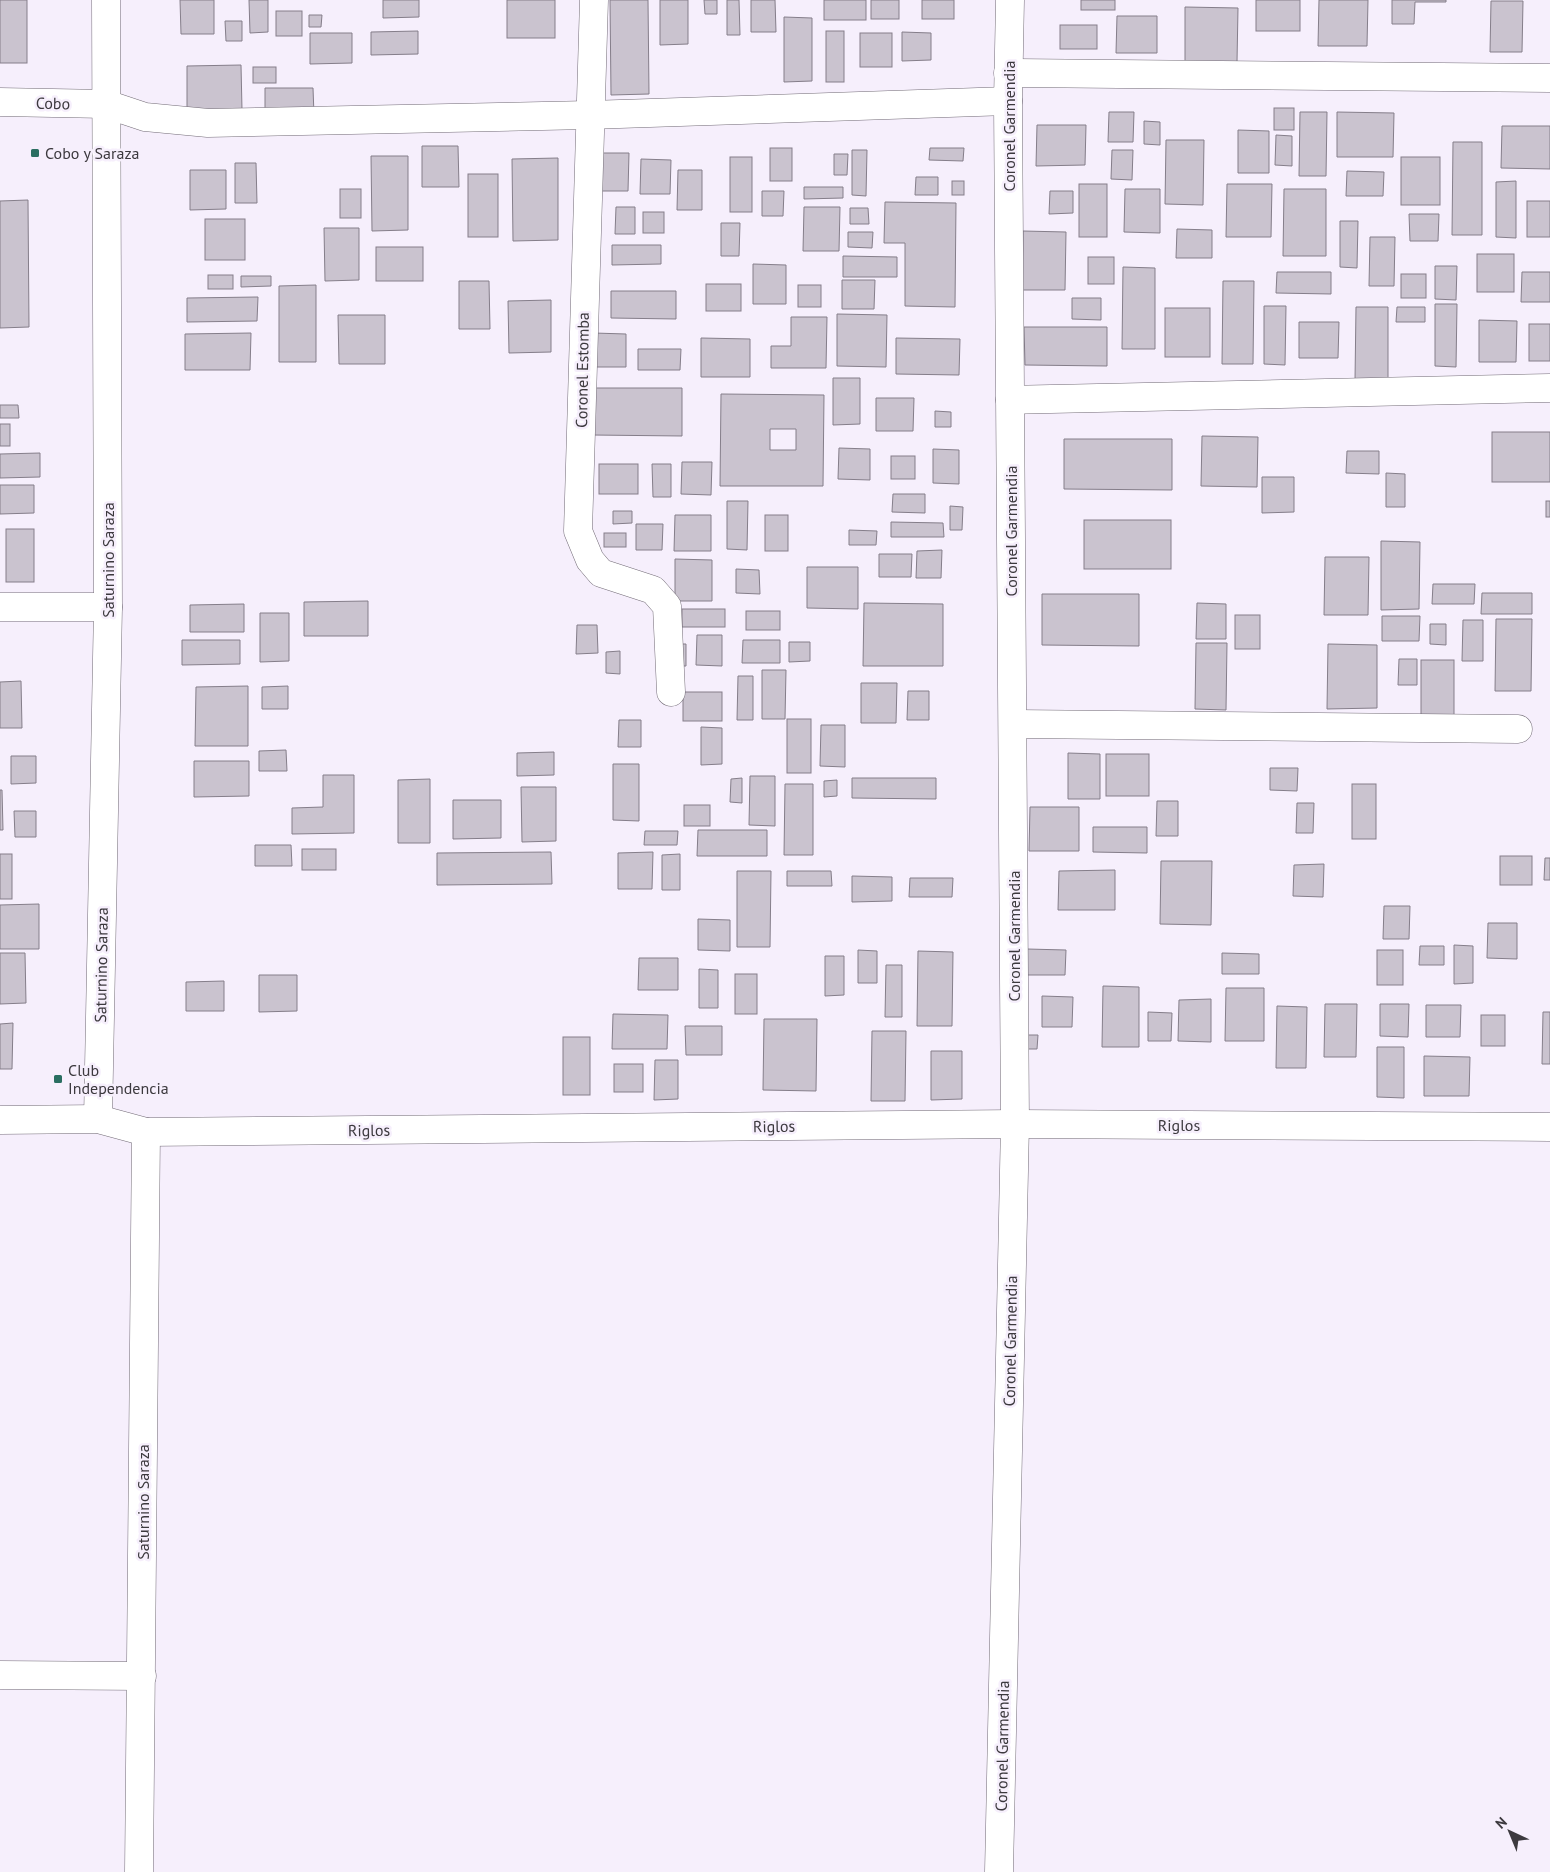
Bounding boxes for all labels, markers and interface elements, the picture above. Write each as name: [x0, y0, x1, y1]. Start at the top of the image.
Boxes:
street label: Coronel Garmendia: [999, 61, 1019, 191]
street label: Cobo: [36, 93, 70, 113]
place label: Cobo y Saraza: [45, 143, 139, 163]
marker: Cobo y Saraza: [29, 147, 41, 159]
street label: Coronel Estomba: [571, 312, 593, 428]
street label: Coronel Garmendia: [1001, 466, 1021, 596]
street label: Saturnino Saraza: [98, 502, 118, 618]
street label: Coronel Garmendia: [1004, 871, 1024, 1001]
street label: Saturnino Saraza: [90, 907, 112, 1023]
place label: Club Independencia: [68, 1060, 169, 1098]
marker: Club Independencia: [52, 1073, 64, 1085]
street label: Riglos: [1158, 1115, 1200, 1135]
street label: Riglos: [753, 1116, 796, 1136]
street label: Riglos: [348, 1120, 391, 1140]
street label: Coronel Garmendia: [999, 1275, 1021, 1407]
street label: Saturnino Saraza: [133, 1444, 153, 1560]
street label: Coronel Garmendia: [991, 1680, 1013, 1812]
north arrow: [1485, 1807, 1535, 1857]
text: N: [1491, 1813, 1511, 1832]

